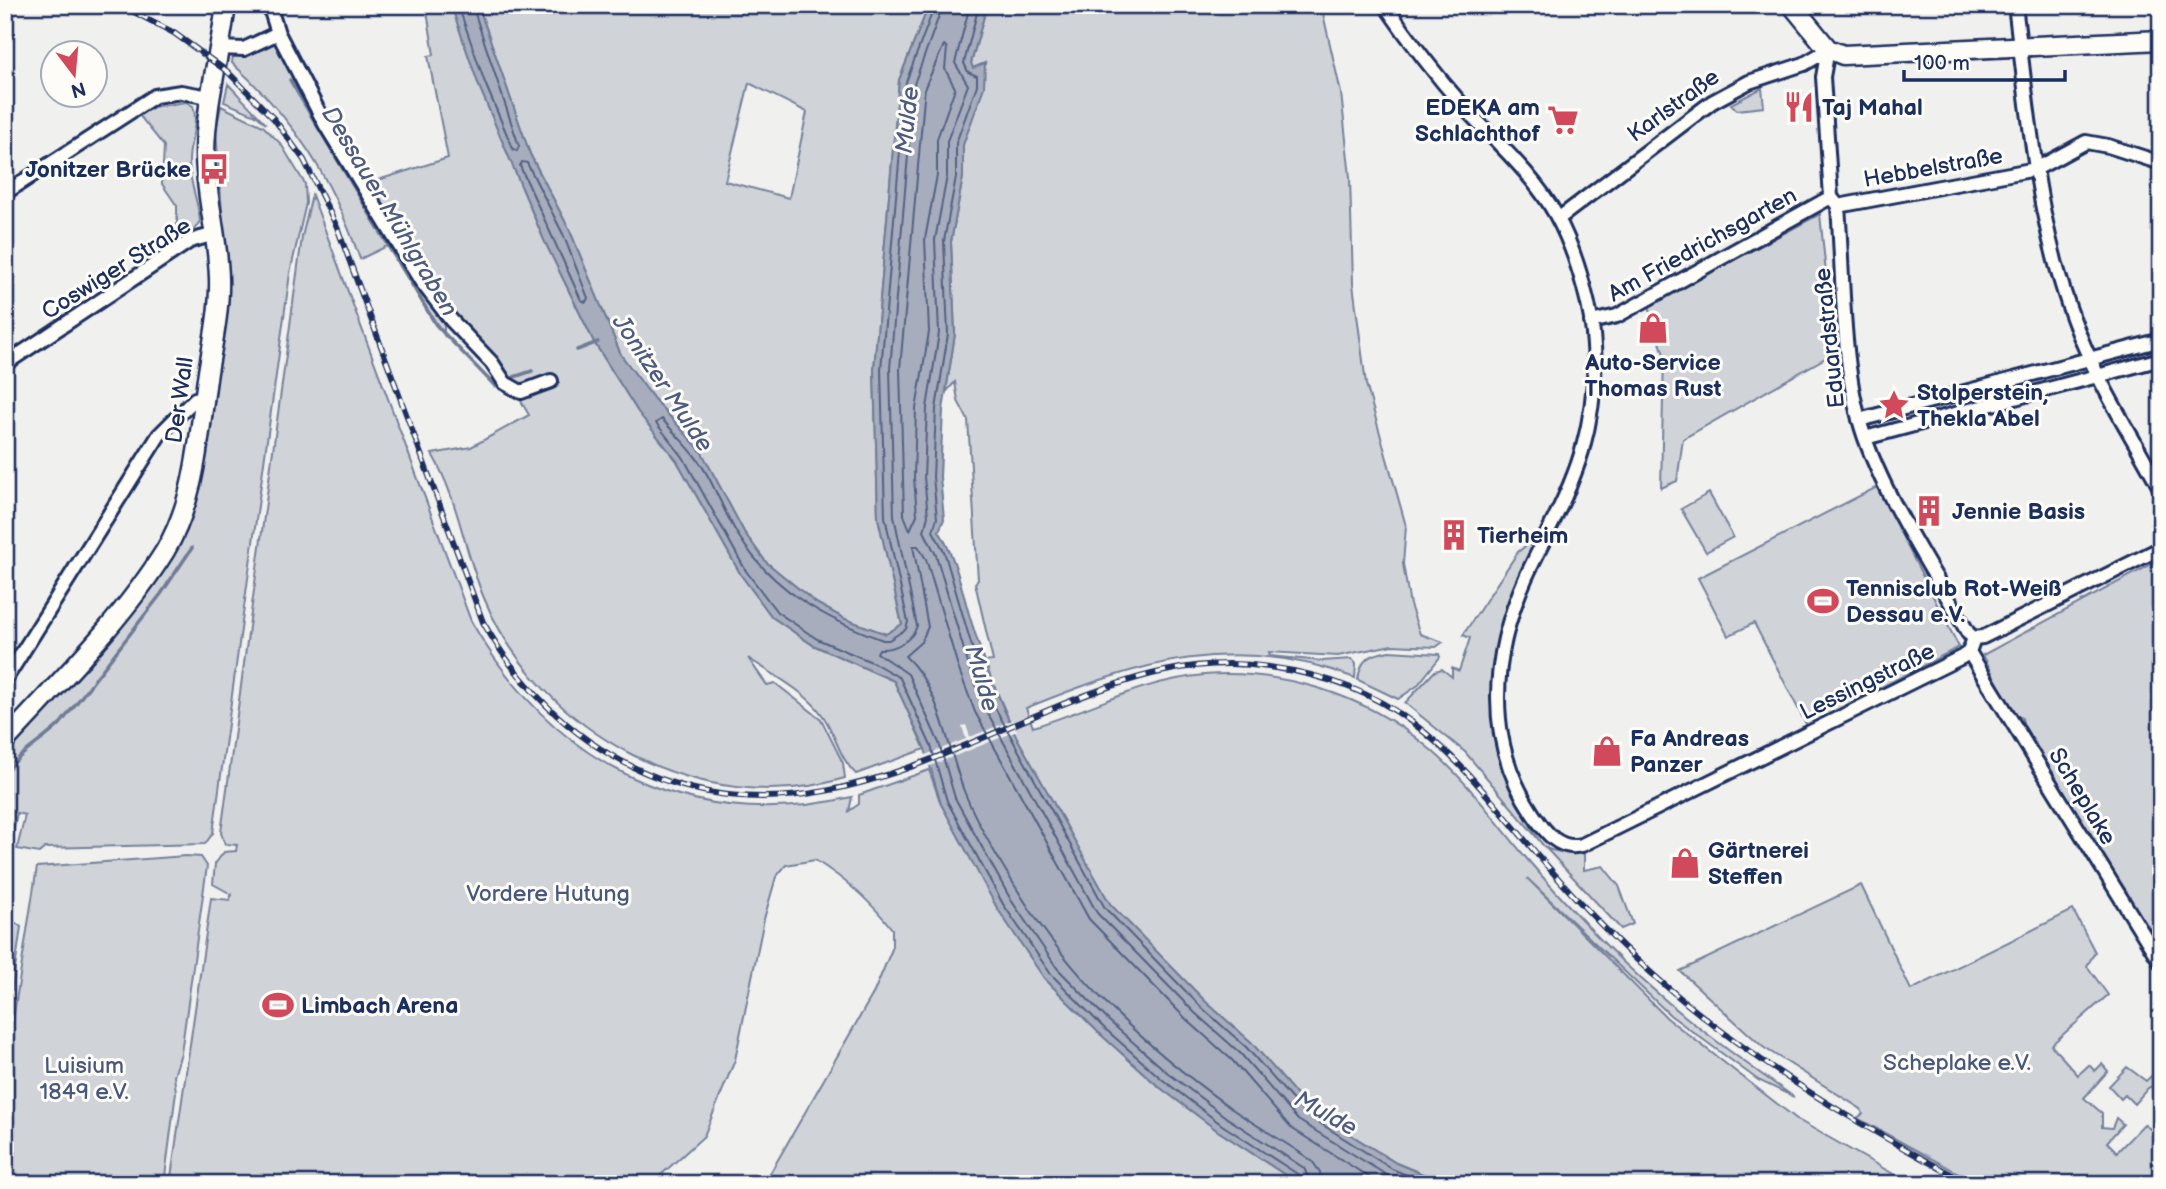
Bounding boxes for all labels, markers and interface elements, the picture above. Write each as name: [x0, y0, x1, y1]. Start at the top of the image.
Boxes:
north arrow: [38, 38, 108, 108]
scale bar: [1904, 38, 2064, 82]
text: 100 m: [1914, 51, 1970, 76]
street label: Karlstraße: [1622, 63, 1725, 149]
text: N: [68, 76, 88, 102]
water label: Mulde: [890, 85, 925, 155]
restaurant icon: Taj Mahal: [1782, 90, 1816, 124]
place label: EDEKA am Schlachthof: [1415, 94, 1540, 148]
place label: Taj Mahal: [1822, 94, 1923, 122]
water label: Dessauer Mühlgraben: [315, 101, 464, 322]
supermarket icon: EDEKA am Schlachthof: [1546, 103, 1580, 137]
street label: Hebbelstraße: [1861, 142, 2005, 194]
bus stop icon: Jonitzer Brücke: [197, 152, 231, 186]
place label: Jonitzer Brücke: [25, 156, 191, 184]
street label: Am Friedrichsgarten: [1603, 181, 1802, 308]
street label: Coswiger Straße: [37, 212, 196, 326]
street label: Eduardstraße: [1809, 266, 1851, 409]
water label: Jonitzer Mulde: [605, 308, 719, 458]
shop icon: Auto-Service Thomas Rust: [1636, 311, 1670, 345]
place label: Auto-Service Thomas Rust: [1584, 349, 1722, 403]
street label: Der Wall: [160, 355, 200, 445]
place label: Stolperstein, Thekla Abel: [1917, 379, 2048, 433]
place icon: Stolperstein, Thekla Abel: [1877, 388, 1911, 422]
building icon: Jennie Basis: [1912, 494, 1946, 528]
place label: Jennie Basis: [1952, 498, 2085, 526]
building icon: Tierheim: [1437, 518, 1471, 552]
place label: Tierheim: [1477, 522, 1568, 550]
place label: Tennisclub Rot-Weiß Dessau e.V.: [1846, 575, 2062, 629]
sports icon: Tennisclub Rot-Weiß Dessau e.V.: [1806, 584, 1840, 618]
street label: Lessingstraße: [1796, 637, 1939, 727]
water label: Mulde: [958, 642, 1005, 715]
place label: Fa Andreas Panzer: [1630, 725, 1749, 779]
shop icon: Fa Andreas Panzer: [1590, 734, 1624, 768]
street label: Scheplake: [2042, 743, 2122, 850]
place label: Gärtnerei Steffen: [1708, 837, 1809, 891]
shop icon: Gärtnerei Steffen: [1668, 846, 1702, 880]
park label: Vordere Hutung: [466, 880, 630, 908]
sports icon: Limbach Arena: [261, 988, 295, 1022]
place label: Limbach Arena: [301, 992, 458, 1020]
park label: Scheplake e.V.: [1883, 1049, 2031, 1077]
park label: Luisium 1849 e.V.: [39, 1052, 129, 1106]
water label: Mulde: [1289, 1084, 1362, 1142]

